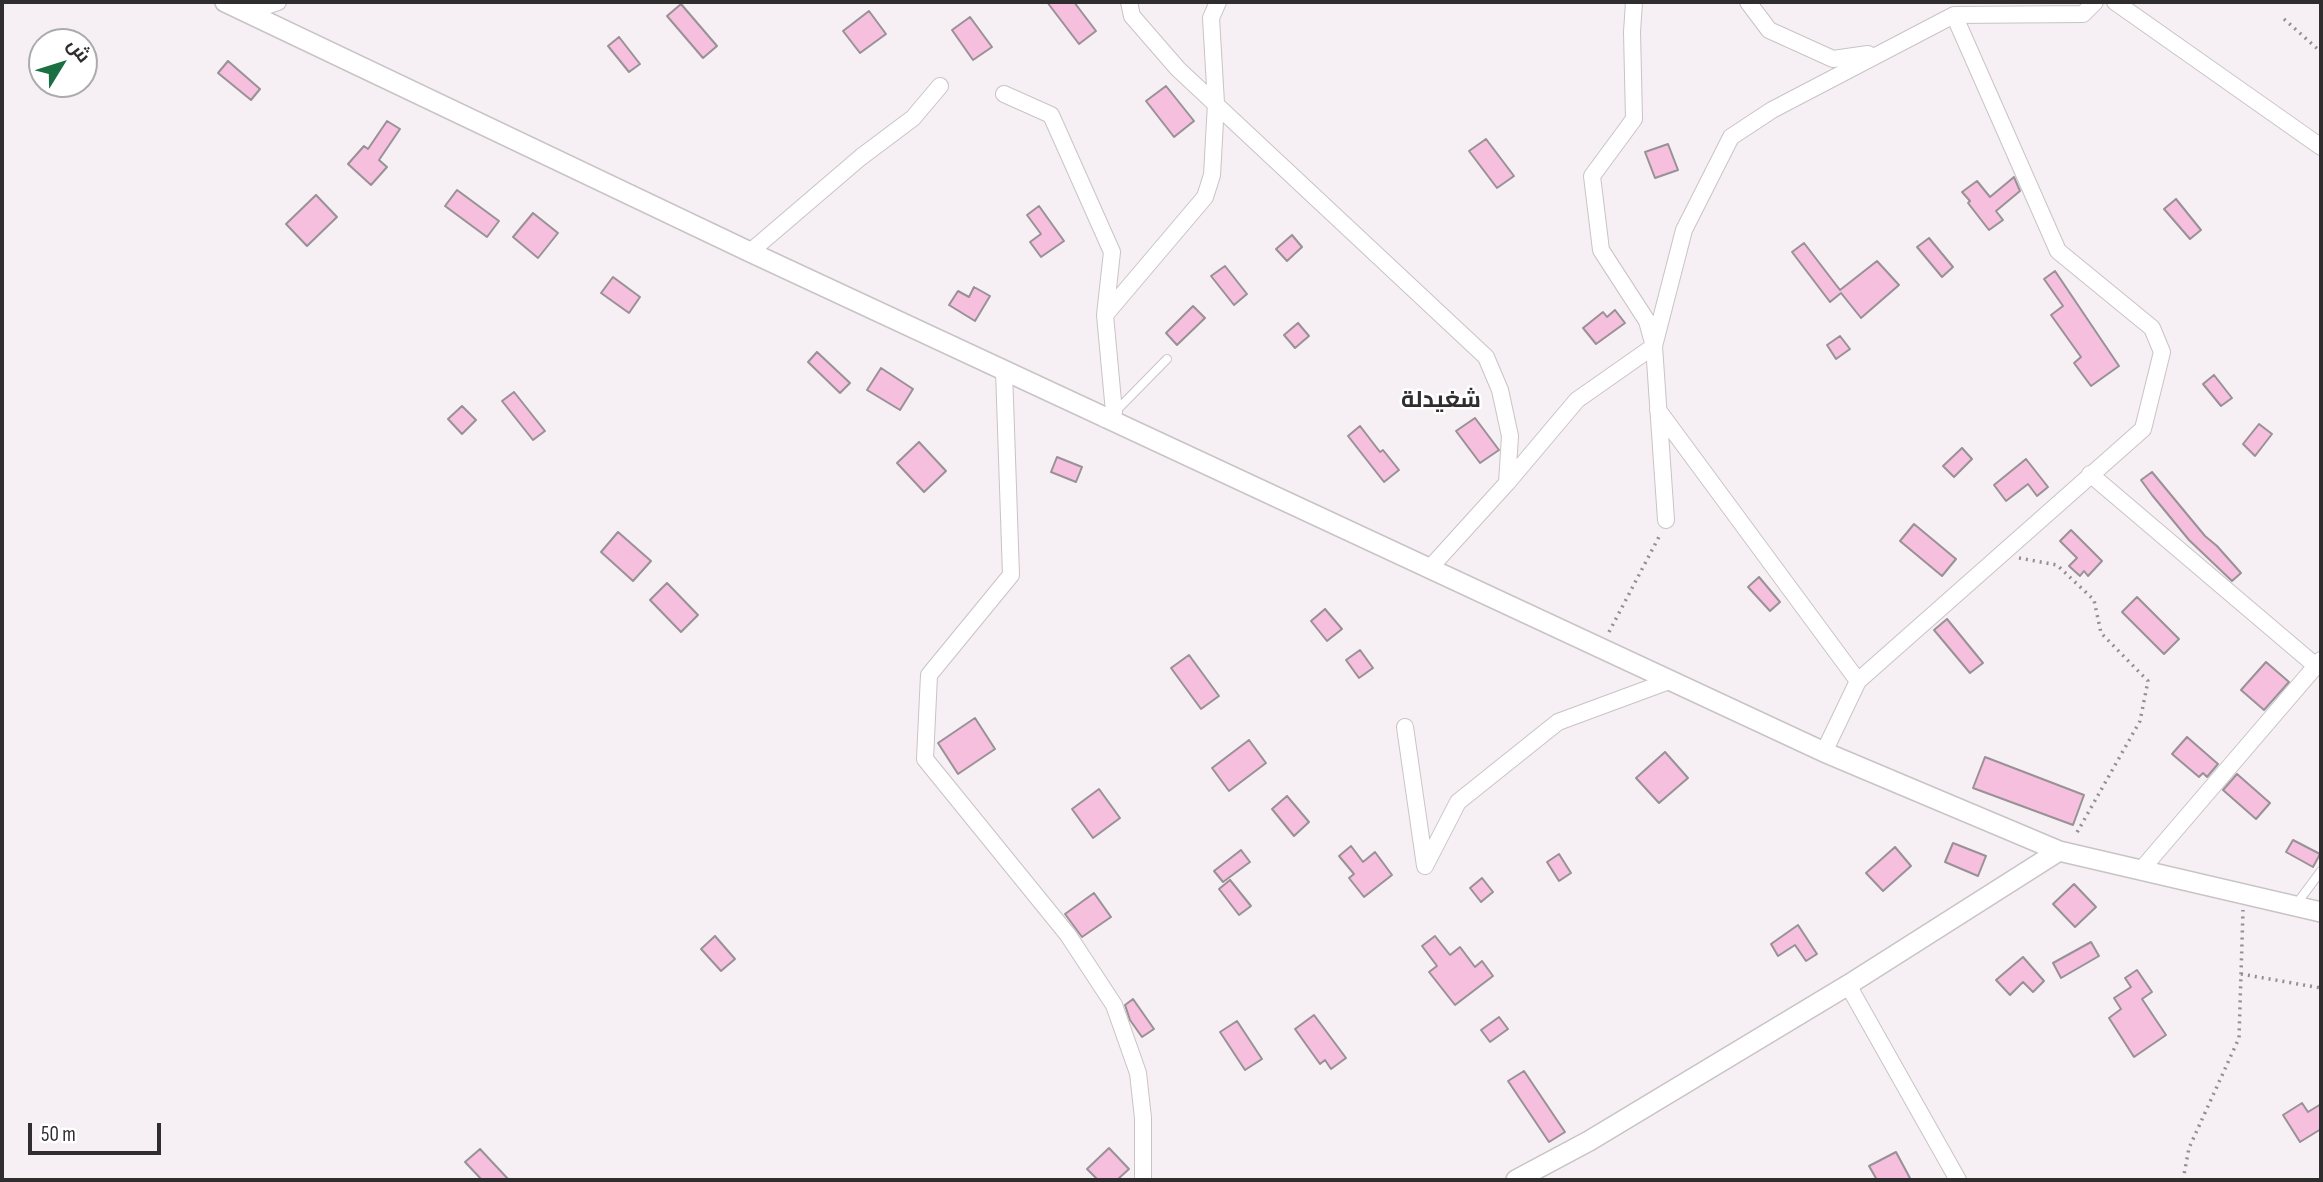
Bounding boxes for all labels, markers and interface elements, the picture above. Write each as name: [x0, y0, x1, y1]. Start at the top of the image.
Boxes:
north arrow: [28, 28, 98, 98]
text: ش: [62, 34, 95, 68]
district label: شغيدلة: [1401, 387, 1481, 415]
scale bar: [32, 1108, 164, 1152]
text: 50 m: [41, 1122, 76, 1147]

